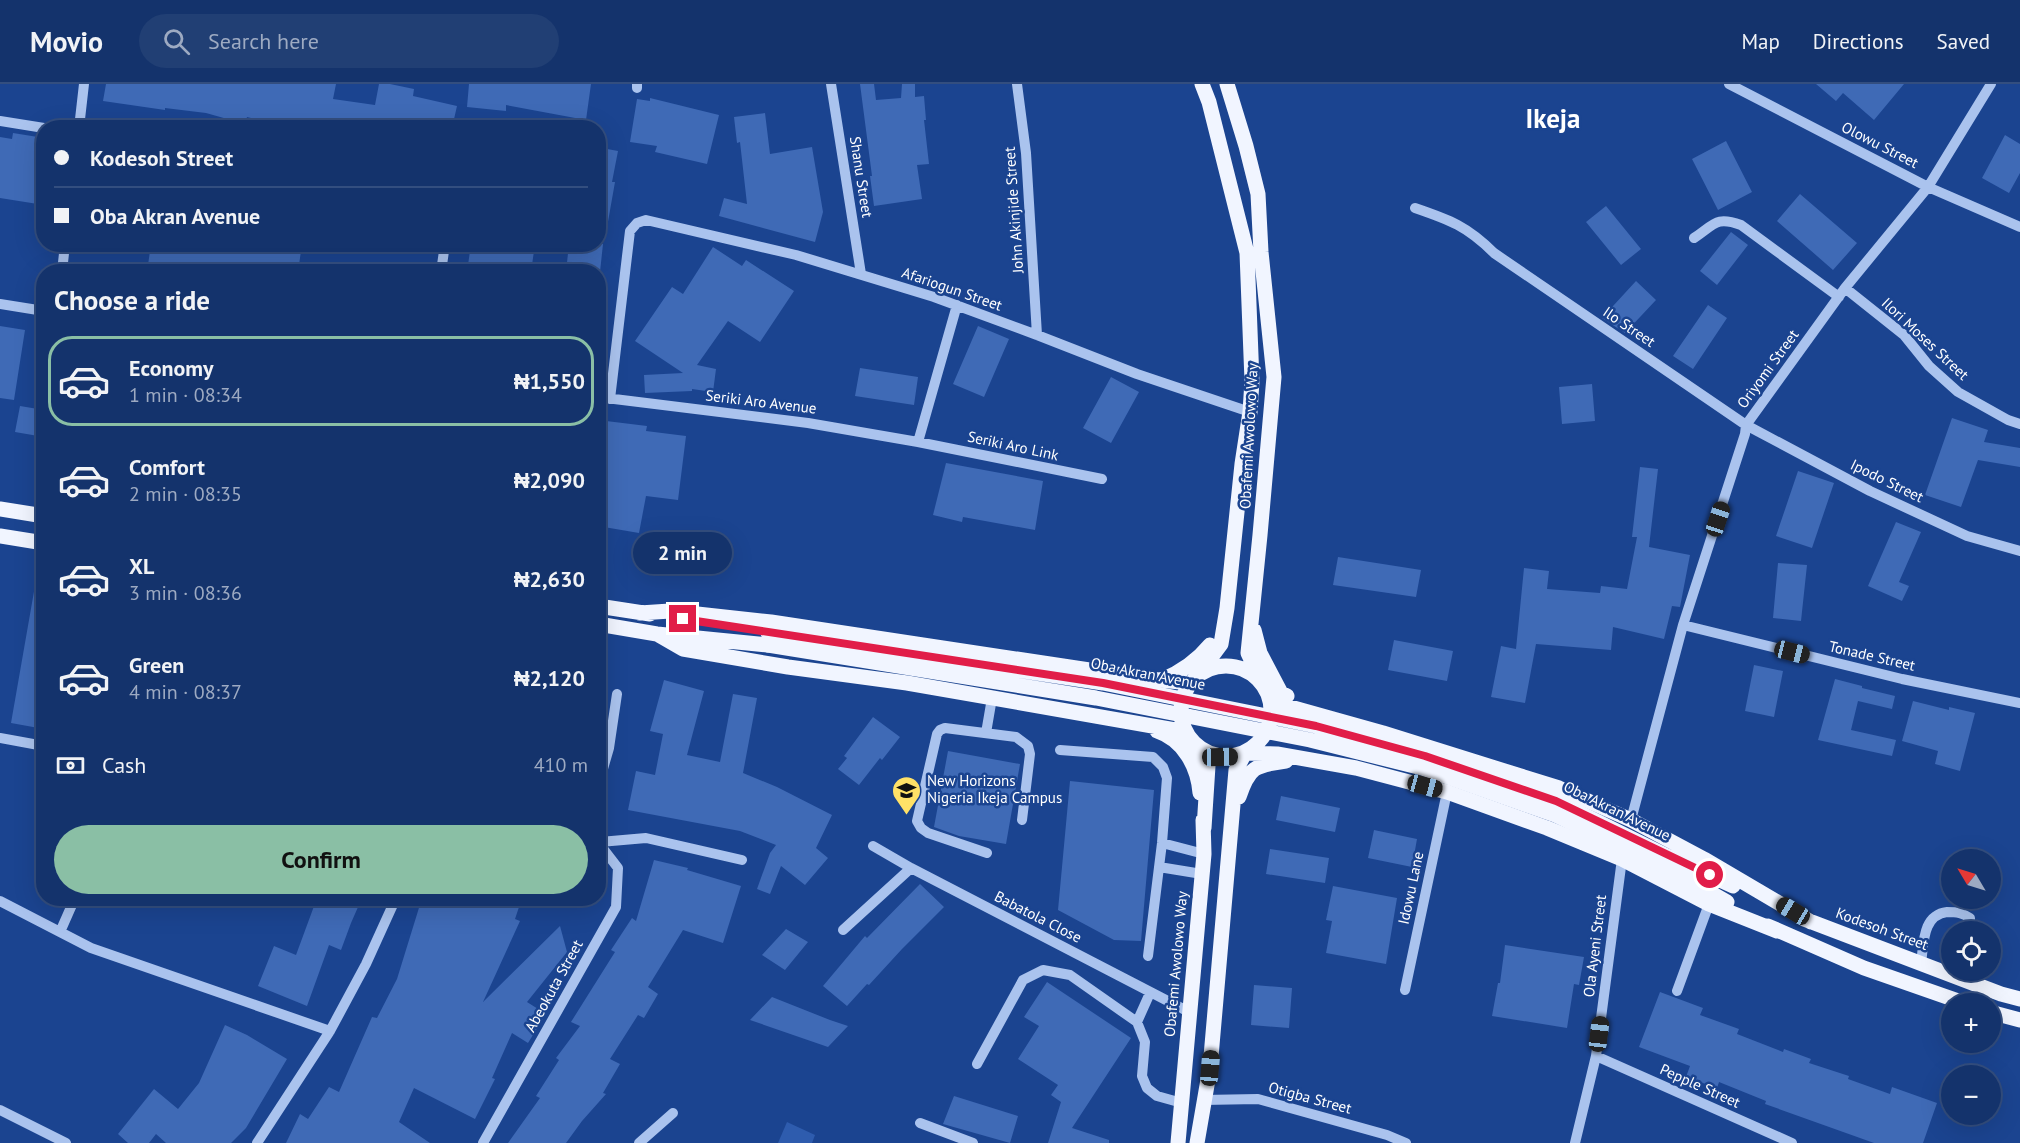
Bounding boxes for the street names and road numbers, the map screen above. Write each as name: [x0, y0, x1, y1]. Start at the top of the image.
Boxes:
street label: Olowu Street: [1839, 117, 1922, 172]
street label: Shanu Street: [846, 135, 877, 219]
street label: John Akinjide Street: [1000, 146, 1027, 275]
street label: Afariogun Street: [900, 262, 1005, 315]
street label: Ilori Moses Street: [1878, 293, 1973, 384]
street label: Ilo Street: [1599, 302, 1659, 351]
street label: Oriyomi Street: [1733, 326, 1803, 412]
street label: Obafemi Awolowo Way: [1235, 362, 1262, 509]
street label: Seriki Aro Avenue: [704, 385, 818, 418]
street label: Seriki Aro Link: [966, 427, 1061, 465]
street label: Ipodo Street: [1848, 455, 1927, 506]
street label: Tonade Street: [1827, 636, 1917, 675]
street label: Oba Akran Avenue: [1089, 653, 1207, 694]
street label: Oba Akran Avenue: [1561, 776, 1674, 845]
street label: Idowu Lane: [1394, 850, 1428, 926]
street label: Babatola Close: [991, 886, 1085, 947]
street label: Obafemi Awolowo Way: [1160, 890, 1191, 1038]
street label: Ola Ayeni Street: [1579, 894, 1610, 998]
street label: Kodesoh Street: [1833, 903, 1931, 954]
street label: Abeokuta Street: [520, 936, 587, 1035]
street label: Pepple Street: [1657, 1059, 1743, 1112]
street label: Otigba Street: [1266, 1077, 1354, 1118]

